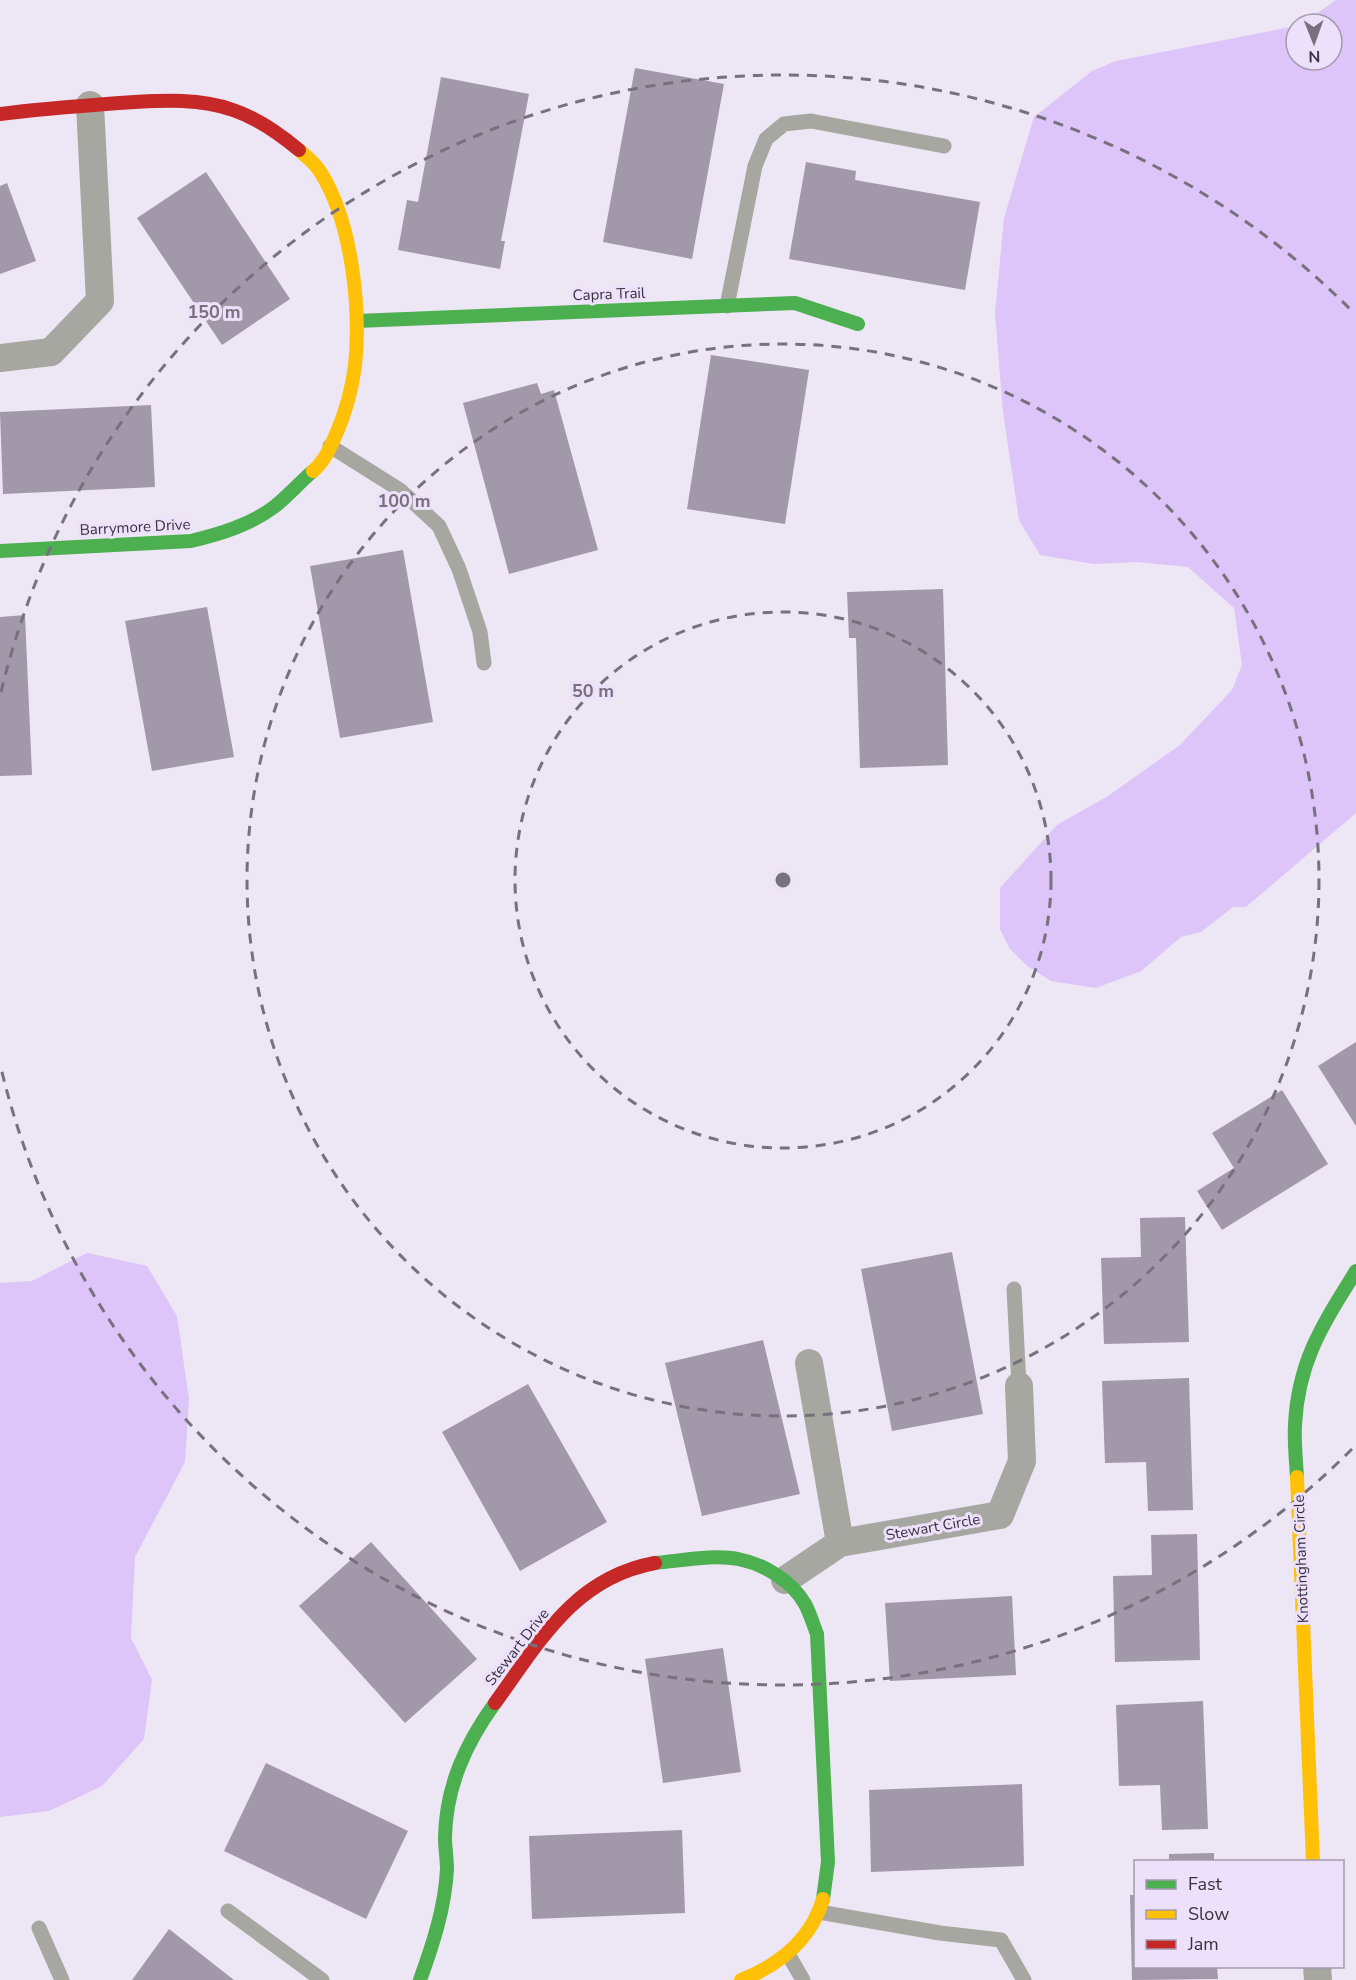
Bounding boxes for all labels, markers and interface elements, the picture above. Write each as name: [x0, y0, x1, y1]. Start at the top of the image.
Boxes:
north arrow: [1284, 12, 1344, 72]
text: N: [1308, 45, 1320, 67]
street label: Capra Trail: [572, 283, 646, 305]
text: 150 m: [187, 300, 241, 324]
text: 100 m: [377, 489, 431, 513]
street label: Barrymore Drive: [79, 514, 191, 540]
text: 50 m: [572, 679, 614, 703]
centre of rings: [773, 870, 793, 890]
street label: Knottingham Circle: [1289, 1494, 1313, 1624]
street label: Stewart Circle: [884, 1509, 982, 1545]
street label: Stewart Drive: [480, 1604, 554, 1690]
legend: [1134, 1860, 1344, 1968]
text: Fast: [1188, 1872, 1223, 1896]
text: Slow: [1188, 1902, 1229, 1926]
text: Jam: [1187, 1932, 1219, 1956]

